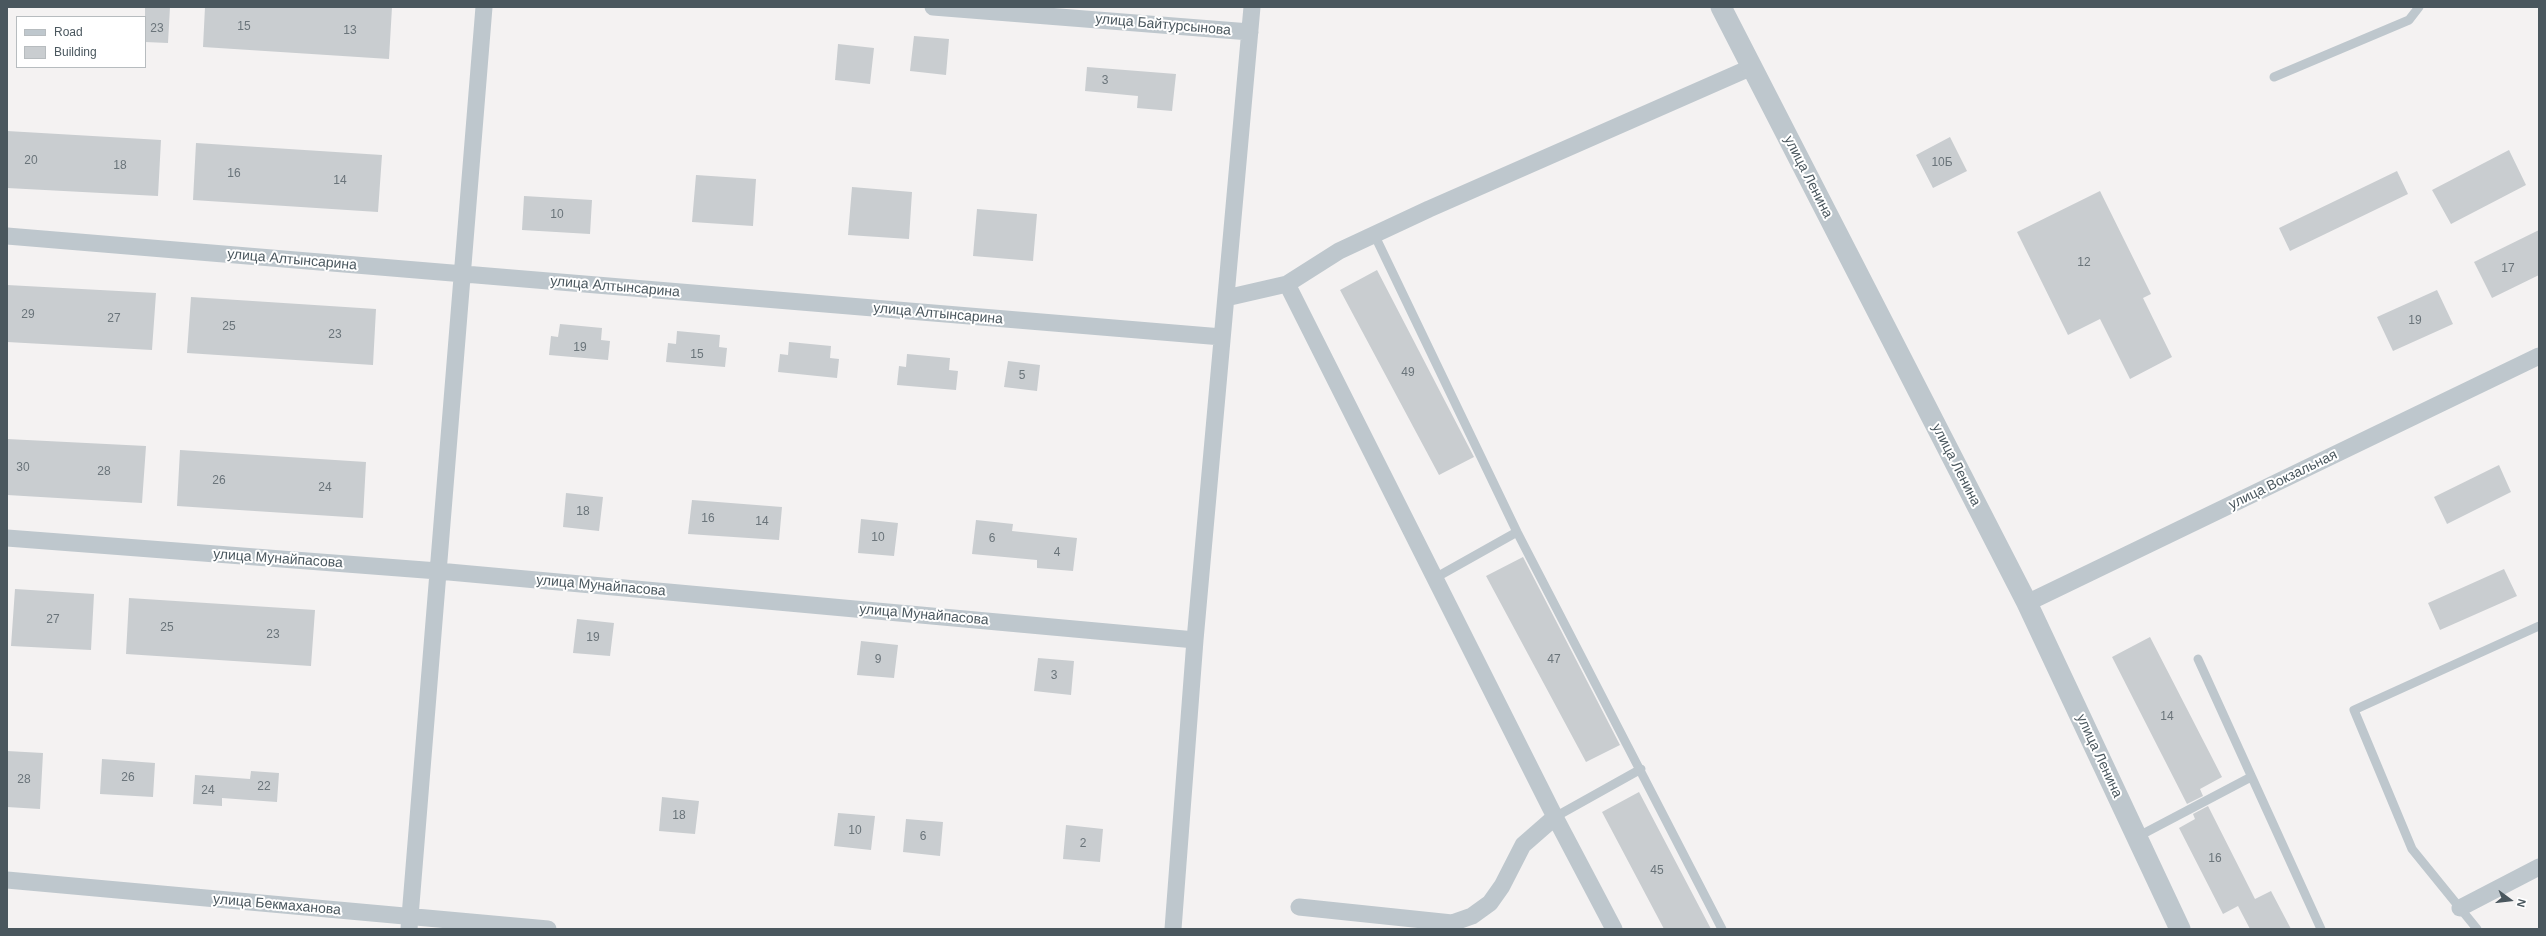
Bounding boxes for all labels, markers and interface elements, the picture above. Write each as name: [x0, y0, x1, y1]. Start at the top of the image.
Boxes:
street label: улица Байтурсынова: [1095, 11, 1231, 39]
legend: [16, 16, 146, 68]
house number: 15: [237, 20, 251, 34]
house number: 23: [150, 22, 164, 36]
house number: 13: [343, 24, 357, 38]
text: Road: [54, 25, 83, 39]
text: Building: [54, 45, 97, 59]
house number: 3: [1102, 74, 1108, 88]
street label: улица Ленина: [1780, 133, 1836, 221]
house number: 20: [24, 154, 38, 168]
house number: 10Б: [1931, 156, 1953, 170]
house number: 18: [113, 159, 127, 173]
house number: 16: [227, 167, 241, 181]
house number: 14: [333, 174, 347, 188]
house number: 10: [550, 208, 564, 222]
street label: улица Алтынсарина: [227, 246, 357, 274]
house number: 12: [2077, 256, 2091, 270]
house number: 17: [2501, 262, 2515, 276]
street label: улица Алтынсарина: [550, 273, 680, 301]
street label: улица Алтынсарина: [873, 300, 1003, 328]
house number: 29: [21, 308, 35, 322]
house number: 27: [107, 312, 121, 326]
house number: 19: [2408, 314, 2422, 328]
house number: 25: [222, 320, 236, 334]
house number: 23: [328, 328, 342, 342]
house number: 19: [573, 341, 587, 355]
house number: 15: [690, 348, 704, 362]
house number: 49: [1401, 366, 1415, 380]
house number: 5: [1019, 369, 1025, 383]
street label: улица Ленина: [1928, 421, 1984, 509]
street label: улица Вокзальная: [2226, 446, 2340, 514]
house number: 30: [16, 461, 30, 475]
house number: 28: [97, 465, 111, 479]
house number: 26: [212, 474, 226, 488]
house number: 24: [318, 481, 332, 495]
house number: 18: [576, 505, 590, 519]
house number: 16: [701, 512, 715, 526]
house number: 14: [755, 515, 769, 529]
house number: 10: [871, 531, 885, 545]
house number: 6: [989, 532, 995, 546]
street label: улица Мунайпасова: [213, 546, 343, 572]
house number: 4: [1054, 546, 1060, 560]
street label: улица Мунайпасова: [536, 572, 666, 600]
street label: улица Мунайпасова: [859, 601, 989, 629]
house number: 27: [46, 613, 60, 627]
house number: 25: [160, 621, 174, 635]
house number: 23: [266, 628, 280, 642]
house number: 19: [586, 631, 600, 645]
house number: 9: [875, 653, 881, 667]
house number: 47: [1547, 653, 1561, 667]
house number: 3: [1051, 669, 1057, 683]
house number: 14: [2160, 710, 2174, 724]
street label: улица Ленина: [2072, 711, 2126, 801]
house number: 26: [121, 771, 135, 785]
house number: 28: [17, 773, 31, 787]
house number: 22: [257, 780, 271, 794]
house number: 24: [201, 784, 215, 798]
house number: 18: [672, 809, 686, 823]
house number: 10: [848, 824, 862, 838]
house number: 6: [920, 830, 926, 844]
house number: 2: [1080, 837, 1086, 851]
house number: 16: [2208, 852, 2222, 866]
house number: 45: [1650, 864, 1664, 878]
north arrow: [2490, 880, 2530, 920]
street label: улица Бекмаханова: [212, 891, 342, 919]
text: N: [2515, 898, 2528, 908]

